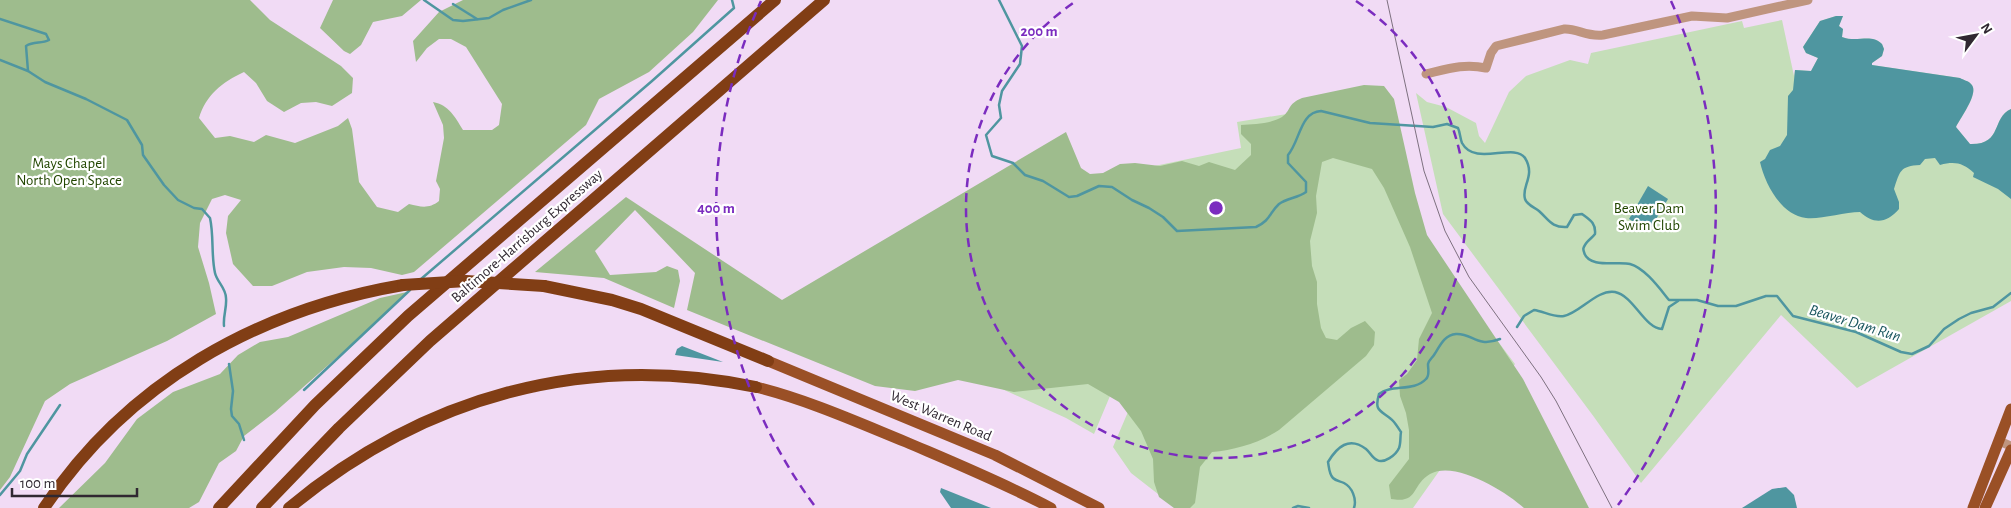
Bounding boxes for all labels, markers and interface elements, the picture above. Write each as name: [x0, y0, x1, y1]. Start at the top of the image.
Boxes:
north arrow: [1951, 10, 2001, 60]
text: N: [1978, 21, 1995, 36]
text: 200 m: [1020, 24, 1058, 39]
park label: Mays Chapel North Open Space: [16, 156, 122, 188]
street label: Baltimore-Harrisburg Expressway: [449, 166, 606, 306]
centre of rings: [1207, 199, 1225, 217]
text: 400 m: [697, 201, 735, 216]
park label: Beaver Dam Swim Club: [1614, 201, 1684, 233]
water label: Beaver Dam Run: [1807, 302, 1903, 344]
street label: West Warren Road: [888, 388, 994, 444]
scale bar: [12, 466, 138, 498]
text: 100 m: [20, 476, 55, 491]

